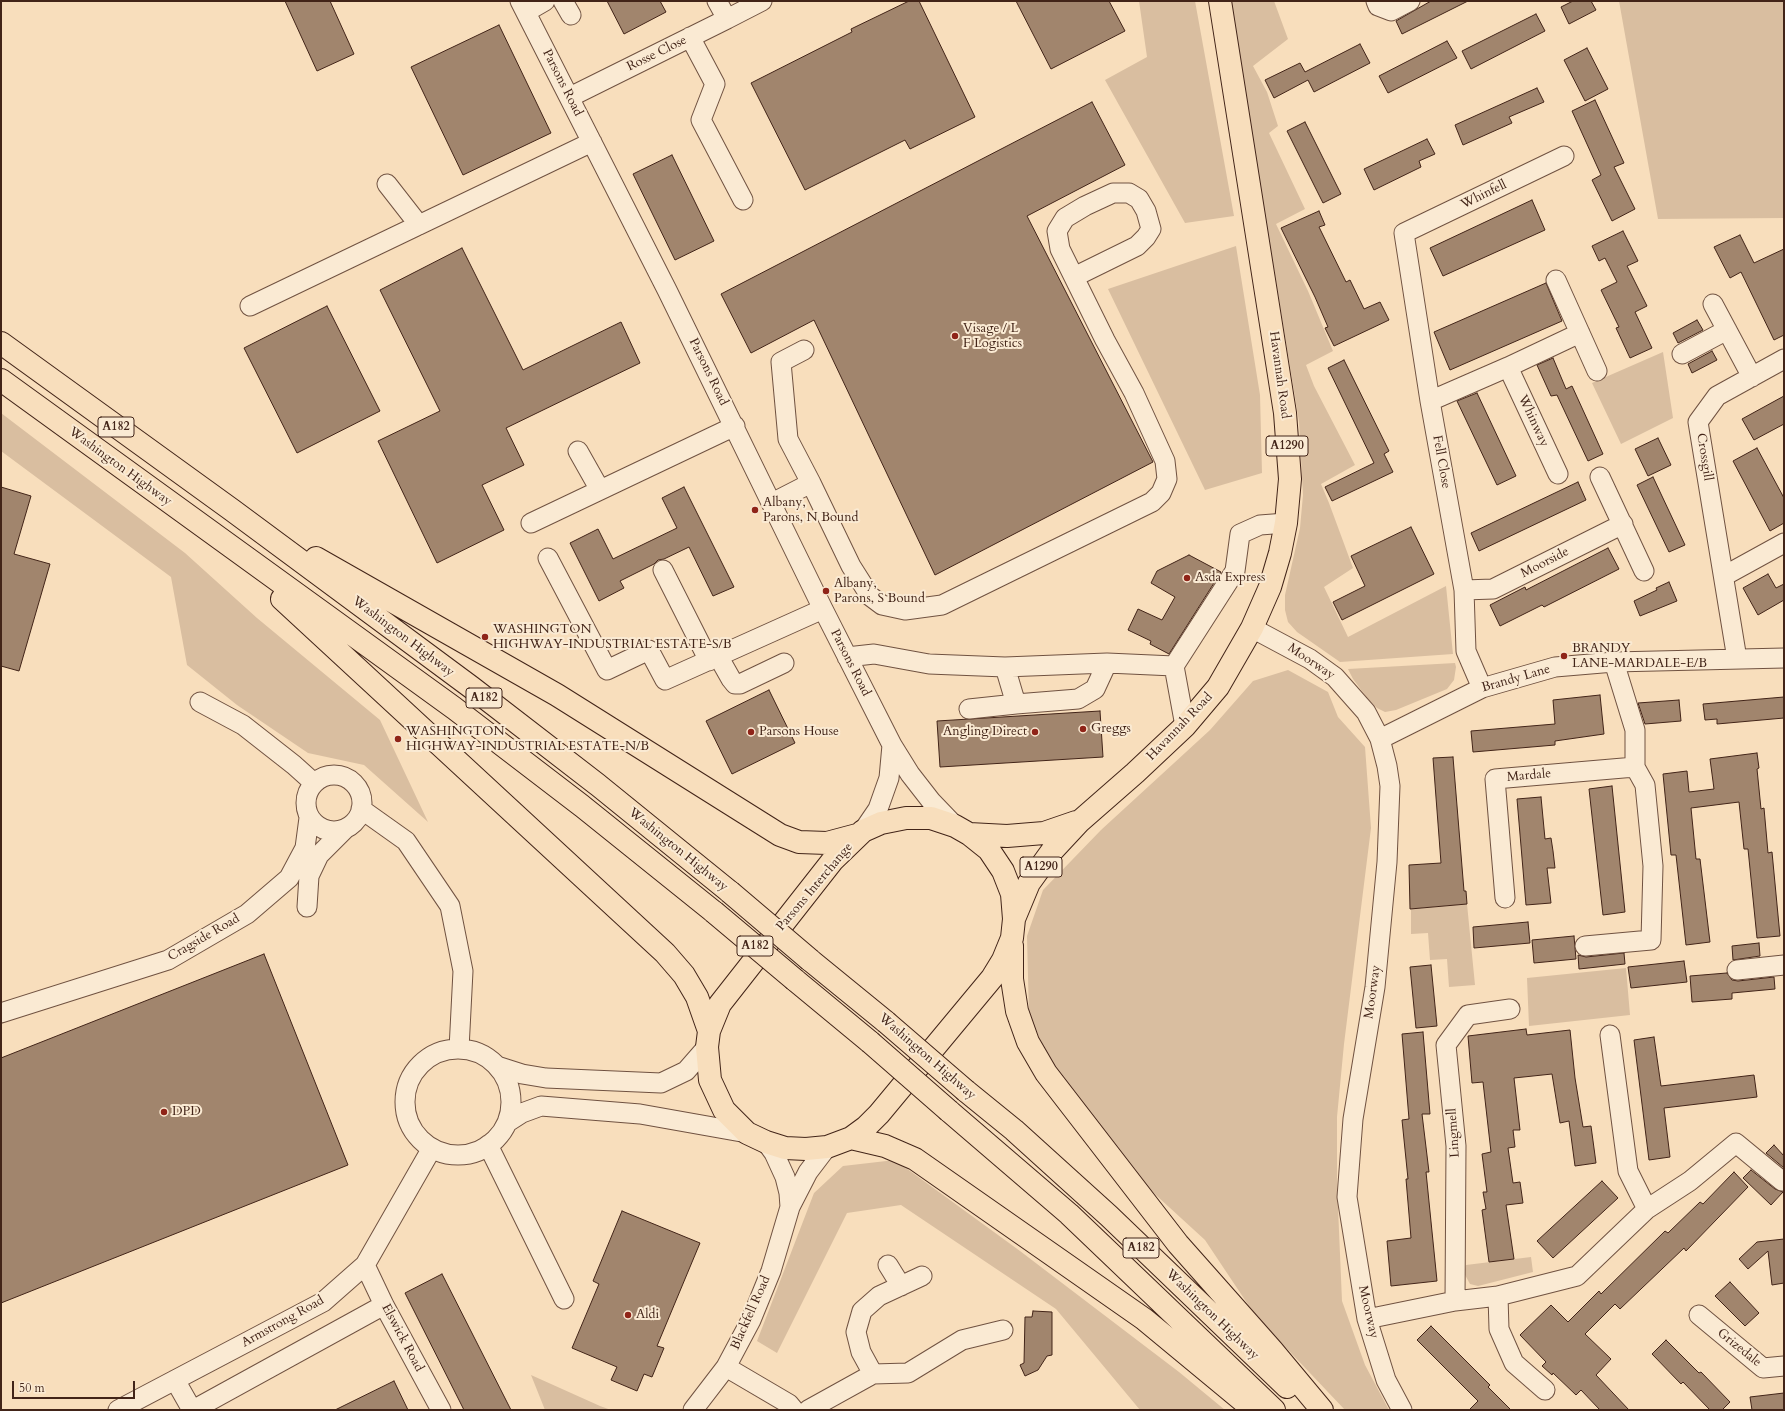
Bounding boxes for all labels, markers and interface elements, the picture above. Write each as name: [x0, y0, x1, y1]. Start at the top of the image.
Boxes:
street label: Rosse Close: [625, 33, 689, 75]
street label: Parsons Road: [538, 47, 586, 119]
street label: Whinfell: [1459, 177, 1509, 213]
place label: Visage / L F Logistics: [963, 321, 1022, 352]
street label: Havannah Road: [1265, 330, 1293, 420]
marker: Visage / L F Logistics: [950, 331, 960, 341]
street label: Parsons Road: [685, 336, 731, 408]
street label: Whinway: [1514, 393, 1552, 449]
road number: A182: [98, 417, 134, 437]
street label: Washington Highway: [65, 424, 175, 510]
street label: Crossgill: [1693, 432, 1715, 482]
street label: Fell Close: [1429, 434, 1453, 490]
road number: A1290: [1266, 436, 1308, 456]
place label: Albany, Parons, N Bound: [763, 495, 858, 526]
marker: Albany, Parons, N Bound: [750, 505, 760, 515]
street label: Moorside: [1518, 544, 1572, 582]
place label: Asda Express: [1195, 570, 1265, 586]
marker: Asda Express: [1182, 573, 1192, 583]
place label: Albany, Parons, S Bound: [834, 576, 925, 607]
marker: Albany, Parons, S Bound: [821, 586, 831, 596]
street label: Washington Highway: [349, 594, 457, 680]
place label: WASHINGTON HIGHWAY-INDUSTRIAL ESTATE-S/B: [493, 622, 732, 653]
street label: Parsons Road: [826, 627, 874, 699]
marker: WASHINGTON HIGHWAY-INDUSTRIAL ESTATE-S/B: [480, 632, 490, 642]
street label: Moorway: [1284, 640, 1338, 684]
place label: BRANDY LANE-MARDALE-E/B: [1572, 641, 1707, 672]
marker: BRANDY LANE-MARDALE-E/B: [1559, 651, 1569, 661]
street label: Brandy Lane: [1480, 662, 1552, 696]
road number: A182: [466, 688, 502, 708]
street label: Havannah Road: [1144, 690, 1216, 764]
place label: Greggs: [1091, 721, 1131, 737]
place label: WASHINGTON HIGHWAY-INDUSTRIAL ESTATE-N/B: [406, 724, 649, 755]
place label: Parsons House: [759, 724, 839, 740]
place label: Angling Direct: [943, 724, 1027, 740]
marker: Greggs: [1078, 724, 1088, 734]
marker: Parsons House: [746, 727, 756, 737]
marker: Angling Direct: [1030, 727, 1040, 737]
marker: WASHINGTON HIGHWAY-INDUSTRIAL ESTATE-N/B: [393, 734, 403, 744]
street label: Mardale: [1506, 766, 1552, 786]
street label: Washington Highway: [625, 805, 731, 895]
street label: Parsons Interchange: [774, 840, 856, 934]
road number: A1290: [1020, 857, 1062, 877]
street label: Cragside Road: [165, 911, 243, 965]
road number: A182: [737, 936, 773, 956]
street label: Moorway: [1362, 964, 1384, 1020]
street label: Washington Highway: [875, 1011, 979, 1103]
place label: DPD: [172, 1104, 201, 1120]
marker: DPD: [159, 1107, 169, 1117]
street label: Lingmell: [1444, 1108, 1464, 1158]
road number: A182: [1123, 1238, 1159, 1258]
street label: Washington Highway: [1162, 1266, 1262, 1364]
street label: Blackfell Road: [728, 1274, 774, 1352]
street label: Moorway: [1354, 1284, 1382, 1340]
street label: Armstrong Road: [239, 1293, 327, 1351]
street label: Elswick Road: [378, 1301, 426, 1375]
place label: Aldi: [636, 1307, 659, 1323]
marker: Aldi: [623, 1310, 633, 1320]
street label: Grizedale: [1714, 1326, 1764, 1370]
scale bar: [14, 1373, 137, 1399]
text: 50 m: [19, 1380, 45, 1396]

